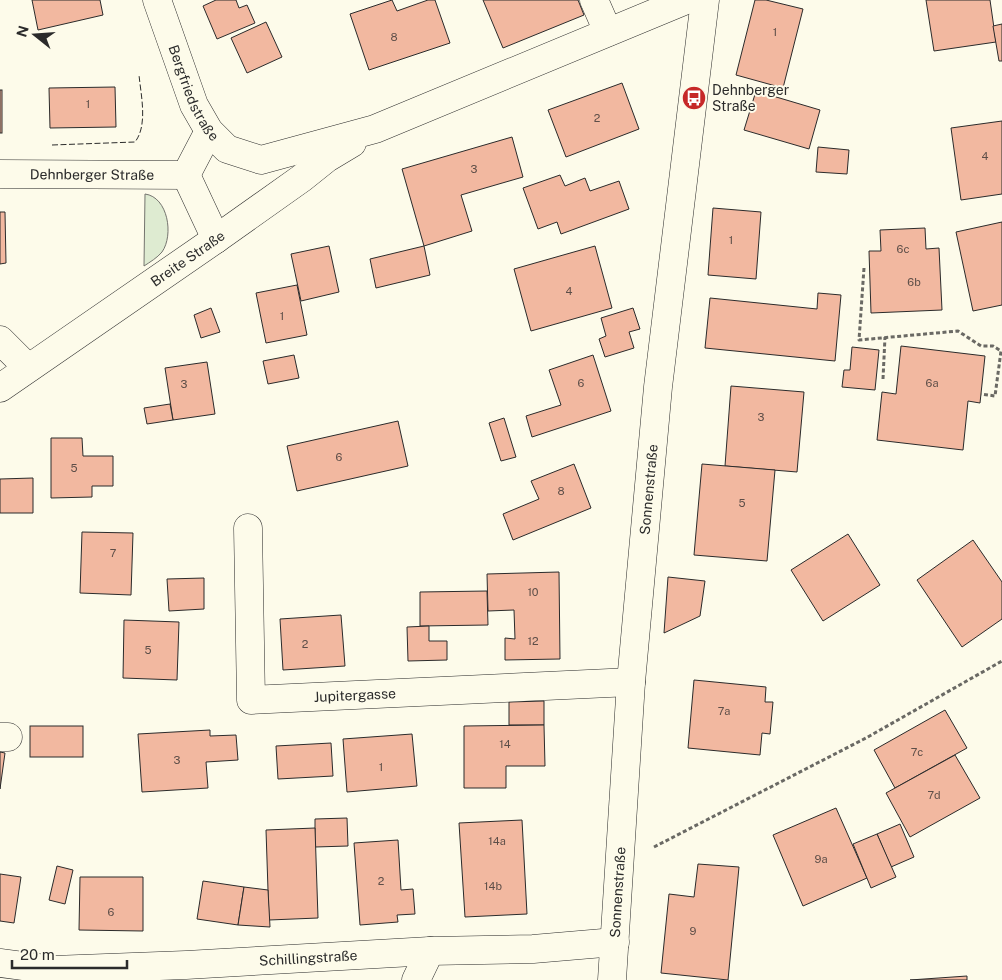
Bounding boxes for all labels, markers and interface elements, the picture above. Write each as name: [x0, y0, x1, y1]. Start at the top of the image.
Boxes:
north arrow: [10, 10, 60, 60]
text: N: [13, 24, 32, 39]
house number: 1: [773, 26, 777, 38]
house number: 8: [390, 31, 398, 43]
street label: Bergfriedstraße: [165, 43, 222, 144]
place label: Dehnberger Straße: [712, 82, 789, 114]
bus stop icon: Dehnberger Straße: [681, 85, 707, 111]
house number: 1: [86, 98, 90, 110]
house number: 2: [594, 112, 601, 124]
house number: 4: [982, 150, 989, 162]
house number: 3: [471, 163, 478, 175]
street label: Dehnberger Straße: [30, 166, 154, 183]
street label: Breite Straße: [148, 227, 228, 290]
house number: 1: [729, 234, 733, 246]
house number: 6c: [897, 243, 909, 255]
house number: 6b: [907, 276, 921, 288]
house number: 4: [566, 285, 573, 297]
house number: 1: [280, 310, 284, 322]
house number: 6: [578, 377, 585, 389]
house number: 6a: [926, 377, 938, 389]
house number: 3: [181, 378, 188, 390]
house number: 3: [758, 411, 765, 423]
street label: Sonnenstraße: [637, 443, 661, 535]
house number: 6: [336, 451, 343, 463]
house number: 5: [70, 462, 78, 474]
house number: 8: [557, 485, 565, 497]
house number: 5: [738, 497, 746, 509]
house number: 7: [110, 547, 117, 559]
house number: 10: [527, 586, 539, 598]
house number: 12: [527, 635, 539, 647]
house number: 2: [302, 638, 309, 650]
house number: 5: [144, 644, 152, 656]
street label: Jupitergasse: [313, 685, 396, 705]
house number: 7a: [718, 705, 730, 717]
house number: 14: [499, 738, 511, 750]
house number: 7c: [911, 746, 923, 758]
house number: 3: [174, 754, 181, 766]
house number: 1: [379, 761, 383, 773]
house number: 7d: [927, 789, 941, 801]
house number: 14a: [488, 835, 506, 847]
street label: Sonnenstraße: [607, 846, 628, 938]
house number: 9a: [815, 853, 827, 865]
house number: 2: [378, 875, 385, 887]
house number: 14b: [484, 880, 502, 892]
house number: 6: [108, 906, 115, 918]
house number: 9: [690, 925, 697, 937]
scale bar: [12, 938, 128, 970]
text: 20 m: [20, 946, 55, 963]
street label: Schillingstraße: [259, 947, 358, 969]

